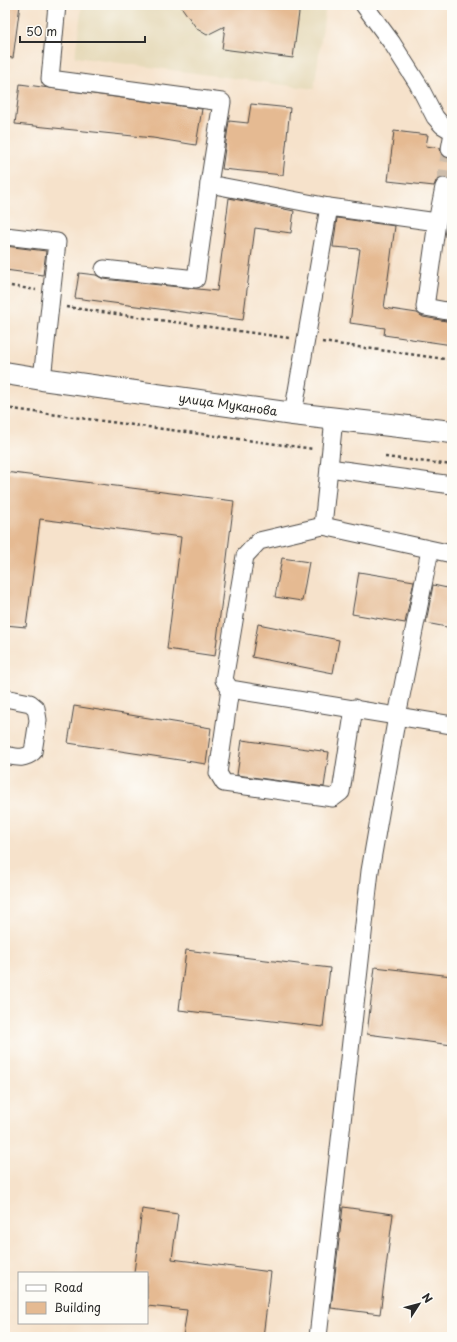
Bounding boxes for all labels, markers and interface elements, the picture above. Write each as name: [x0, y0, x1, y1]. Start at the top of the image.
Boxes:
scale bar: [20, 18, 145, 44]
text: 50 m: [26, 22, 57, 40]
street label: улица Муканова: [178, 388, 279, 420]
legend: [18, 1272, 148, 1324]
text: Road: [54, 1278, 83, 1296]
north arrow: [399, 1284, 439, 1324]
text: N: [418, 1289, 437, 1307]
text: Building: [54, 1298, 101, 1316]

